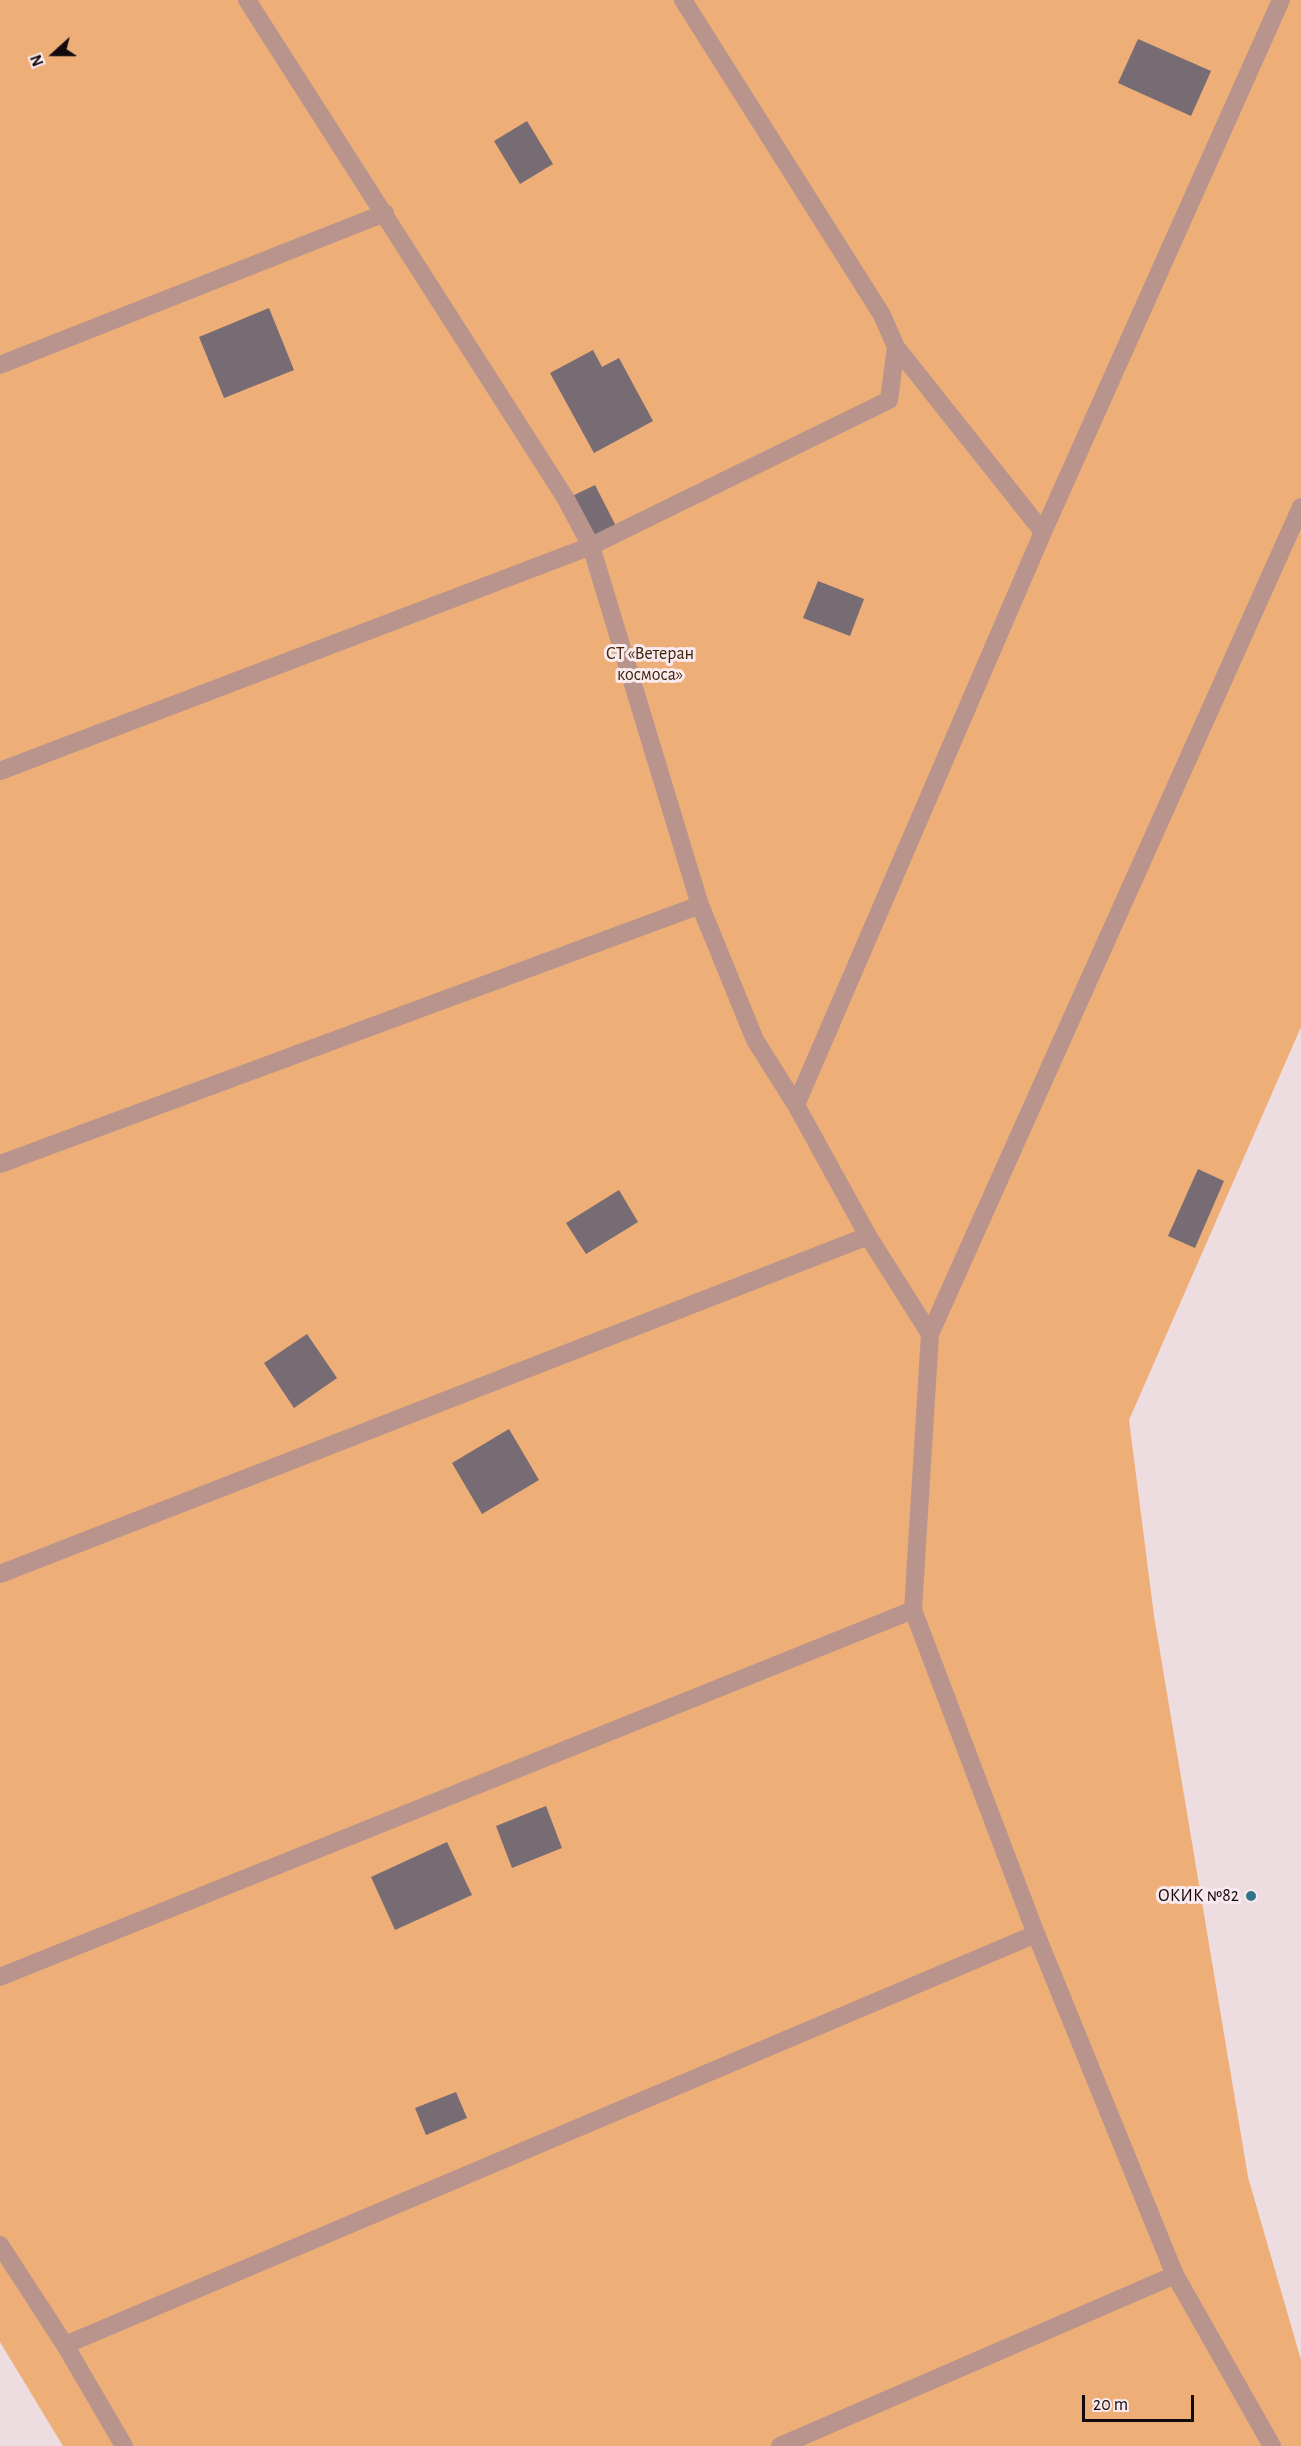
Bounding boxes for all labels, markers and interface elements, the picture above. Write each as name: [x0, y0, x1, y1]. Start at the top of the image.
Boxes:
north arrow: [24, 24, 84, 84]
text: N: [28, 52, 47, 69]
park label: СТ «Ветеран космоса»: [606, 643, 694, 686]
place label: ОКИК №82: [1158, 1885, 1239, 1907]
marker: ОКИК №82: [1244, 1889, 1258, 1903]
scale bar: [1085, 2383, 1198, 2421]
text: 20 m: [1093, 2396, 1128, 2414]

